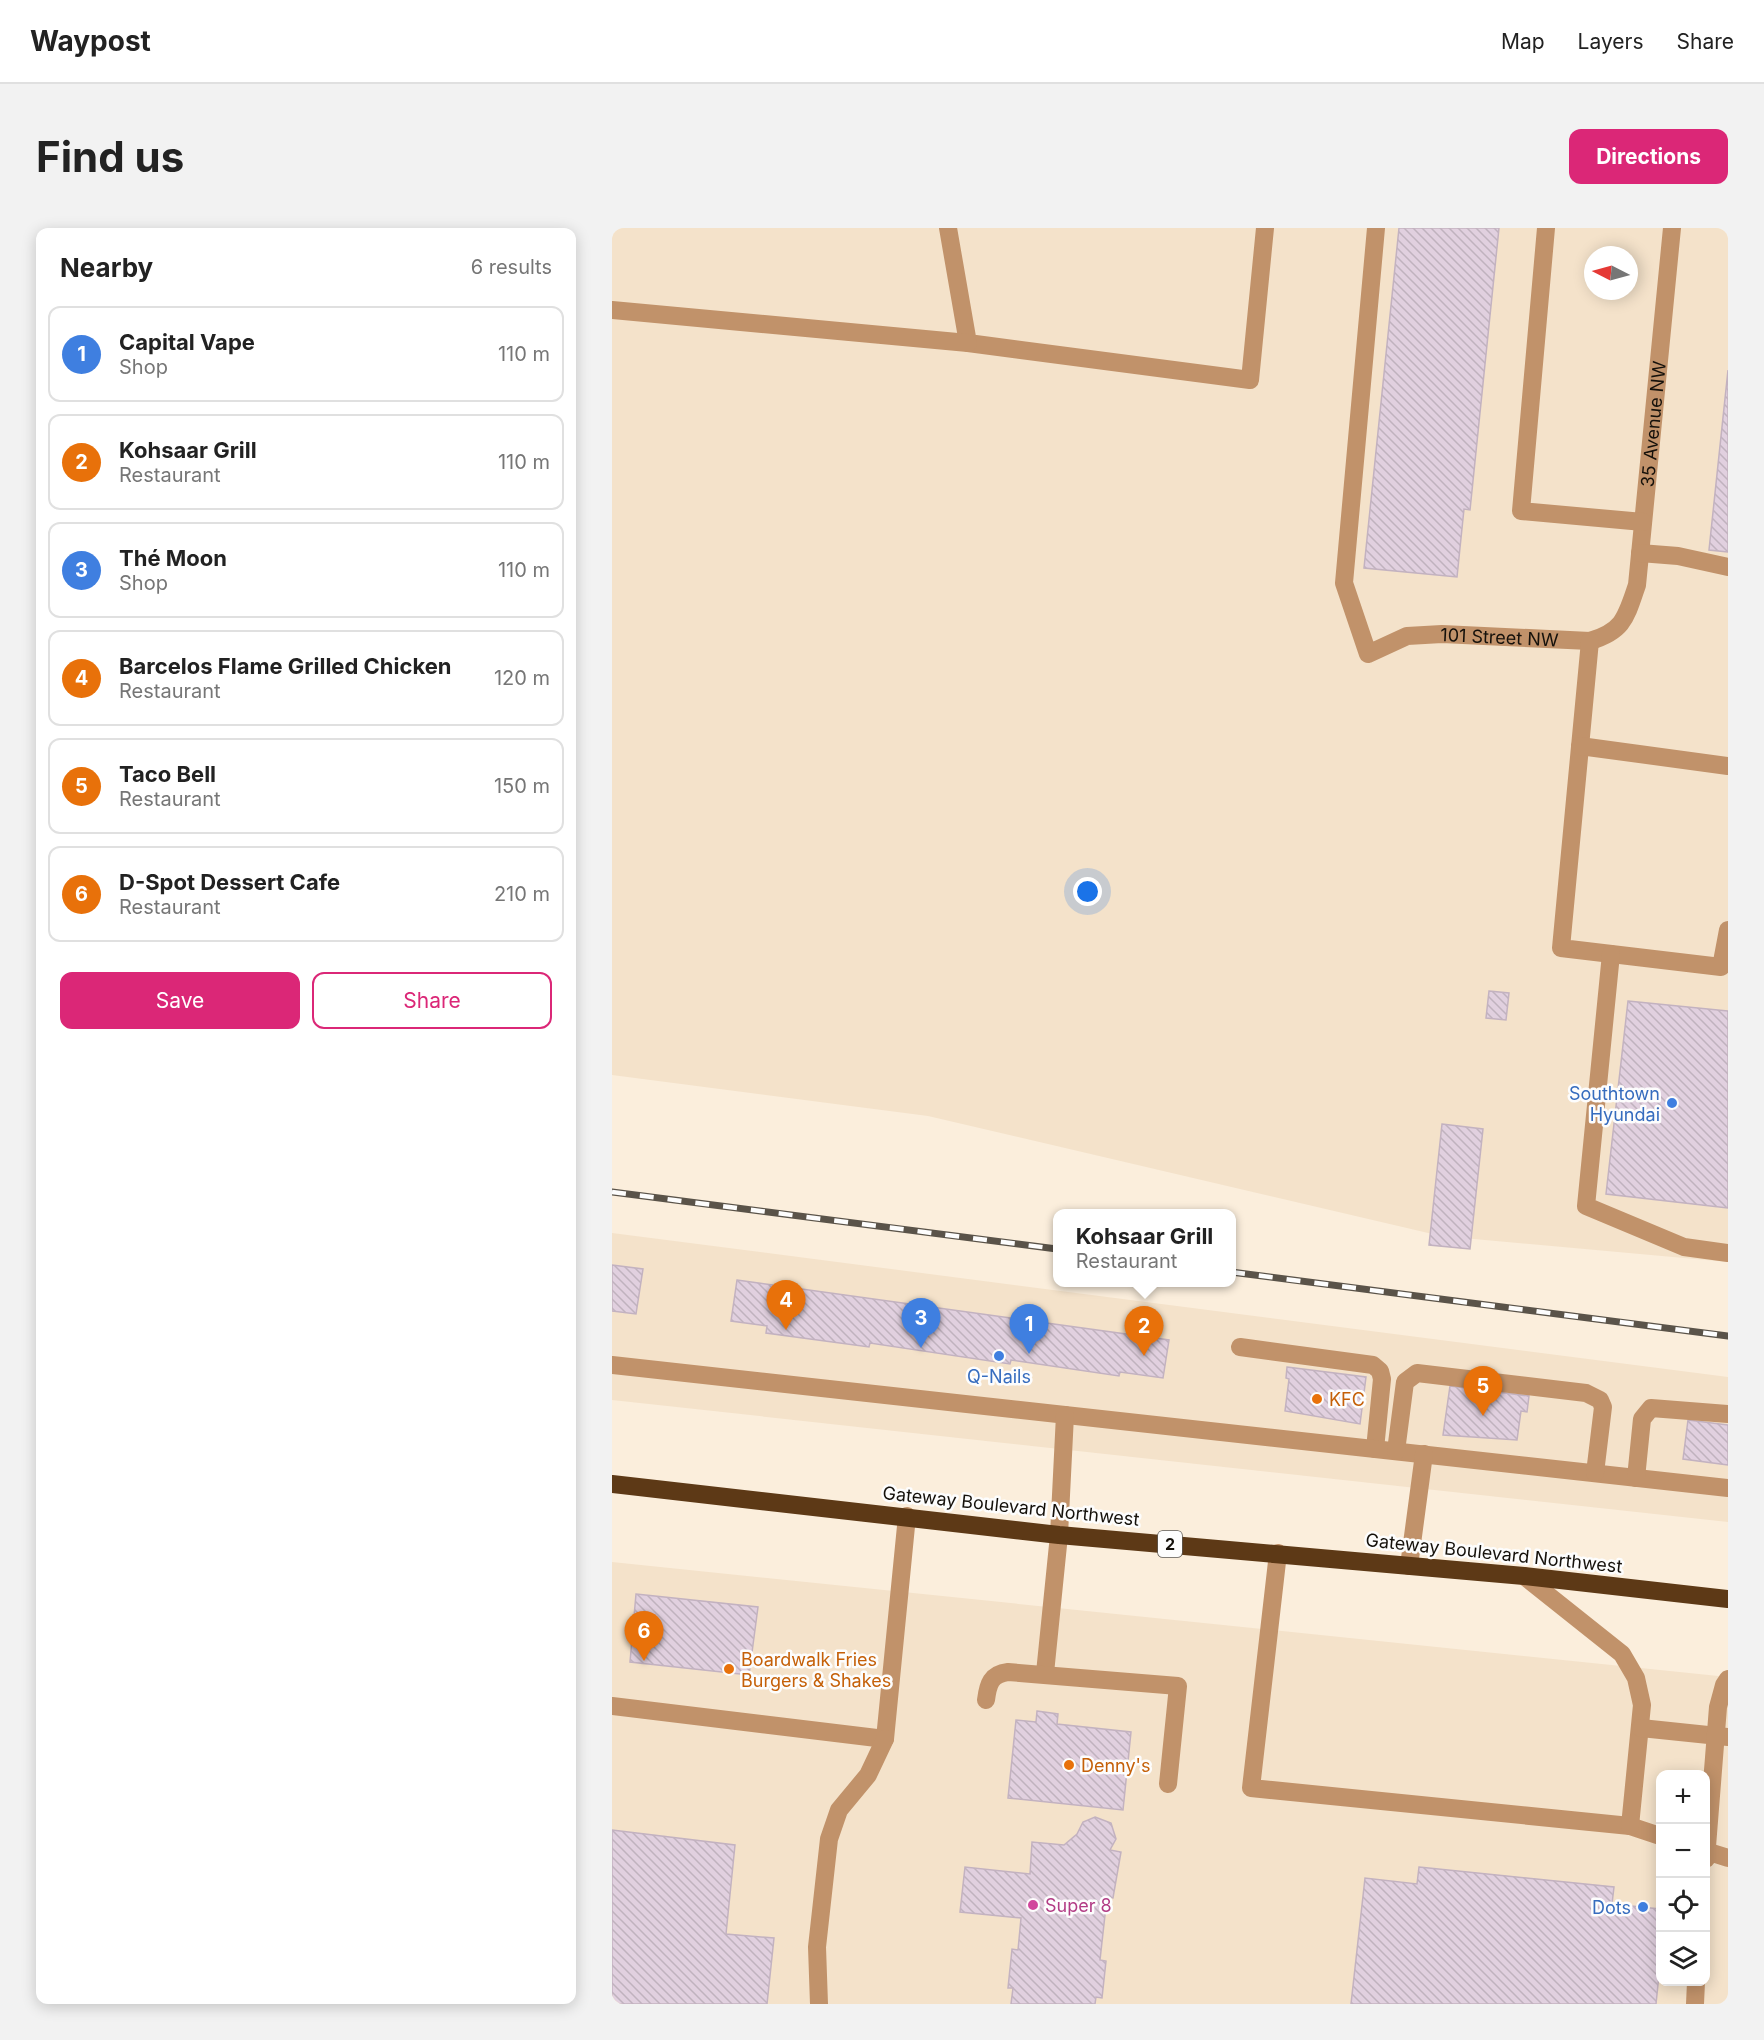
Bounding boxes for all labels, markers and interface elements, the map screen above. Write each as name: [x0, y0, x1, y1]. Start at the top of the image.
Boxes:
text: Waypost: [30, 24, 151, 58]
text: Map: [1501, 29, 1545, 54]
text: Layers: [1578, 29, 1644, 54]
text: Share: [1677, 29, 1734, 54]
button: Directions: [1569, 129, 1728, 184]
text: Find us: [36, 131, 184, 182]
north arrow: [1584, 246, 1638, 300]
text: Nearby: [60, 252, 153, 283]
text: 6 results: [471, 255, 552, 279]
text: Capital Vape: [119, 329, 255, 355]
text: 1: [77, 342, 86, 366]
text: 110 m: [498, 342, 550, 366]
text: Shop: [119, 355, 168, 379]
street label: 35 Avenue NW: [1636, 360, 1669, 488]
text: Kohsaar Grill: [119, 437, 257, 463]
text: 2: [75, 450, 88, 474]
text: 110 m: [498, 450, 550, 474]
text: Restaurant: [119, 463, 221, 487]
text: Thé Moon: [119, 545, 227, 571]
text: 3: [75, 558, 88, 582]
text: 110 m: [498, 558, 550, 582]
text: Shop: [119, 571, 168, 595]
street label: 101 Street NW: [1440, 623, 1559, 650]
text: Barcelos Flame Grilled Chicken: [119, 653, 451, 679]
text: 4: [75, 666, 88, 690]
text: 120 m: [494, 666, 550, 690]
text: Restaurant: [119, 679, 221, 703]
text: Taco Bell: [119, 761, 216, 787]
text: 5: [75, 774, 88, 798]
text: 150 m: [494, 774, 550, 798]
text: Restaurant: [119, 787, 221, 811]
text: D-Spot Dessert Cafe: [119, 869, 340, 895]
your location: [1073, 877, 1102, 906]
text: 6: [75, 882, 88, 906]
text: 210 m: [494, 882, 550, 906]
text: Restaurant: [119, 895, 221, 919]
button: Save: [60, 972, 300, 1029]
button: Share: [312, 972, 552, 1029]
place label: Southtown Hyundai: [1569, 1083, 1660, 1125]
marker: Southtown Hyundai: [1665, 1096, 1679, 1110]
popup: [1053, 1209, 1236, 1287]
text: Kohsaar Grill: [1076, 1223, 1213, 1249]
text: Restaurant: [1076, 1249, 1177, 1273]
pin: 4: [766, 1280, 806, 1330]
pin: 3: [902, 1298, 940, 1348]
pin: 1: [1010, 1304, 1048, 1354]
pin: 2: [1124, 1306, 1164, 1356]
marker: Q-Nails: [992, 1349, 1006, 1363]
place label: Q-Nails: [967, 1366, 1031, 1387]
pin: 5: [1464, 1366, 1502, 1416]
place label: KFC: [1329, 1389, 1365, 1410]
marker: KFC: [1310, 1392, 1324, 1406]
street label: Gateway Boulevard Northwest: [882, 1482, 1140, 1530]
street label: Gateway Boulevard Northwest: [1365, 1529, 1623, 1577]
road number: 2: [1158, 1531, 1182, 1557]
pin: 6: [624, 1612, 663, 1661]
place label: Boardwalk Fries Burgers & Shakes: [741, 1649, 891, 1691]
marker: Boardwalk Fries Burgers & Shakes: [722, 1662, 736, 1676]
place label: Denny's: [1081, 1755, 1151, 1776]
marker: Denny's: [1062, 1758, 1076, 1772]
map controls: [1656, 1770, 1710, 1986]
button: +: [1656, 1770, 1710, 1824]
button: −: [1656, 1824, 1710, 1878]
button: locate: [1656, 1878, 1710, 1932]
place label: Super 8: [1045, 1895, 1112, 1916]
place label: Dots: [1592, 1897, 1631, 1918]
marker: Super 8: [1026, 1898, 1040, 1912]
marker: Dots: [1636, 1900, 1650, 1914]
button: layers: [1656, 1932, 1710, 1986]

